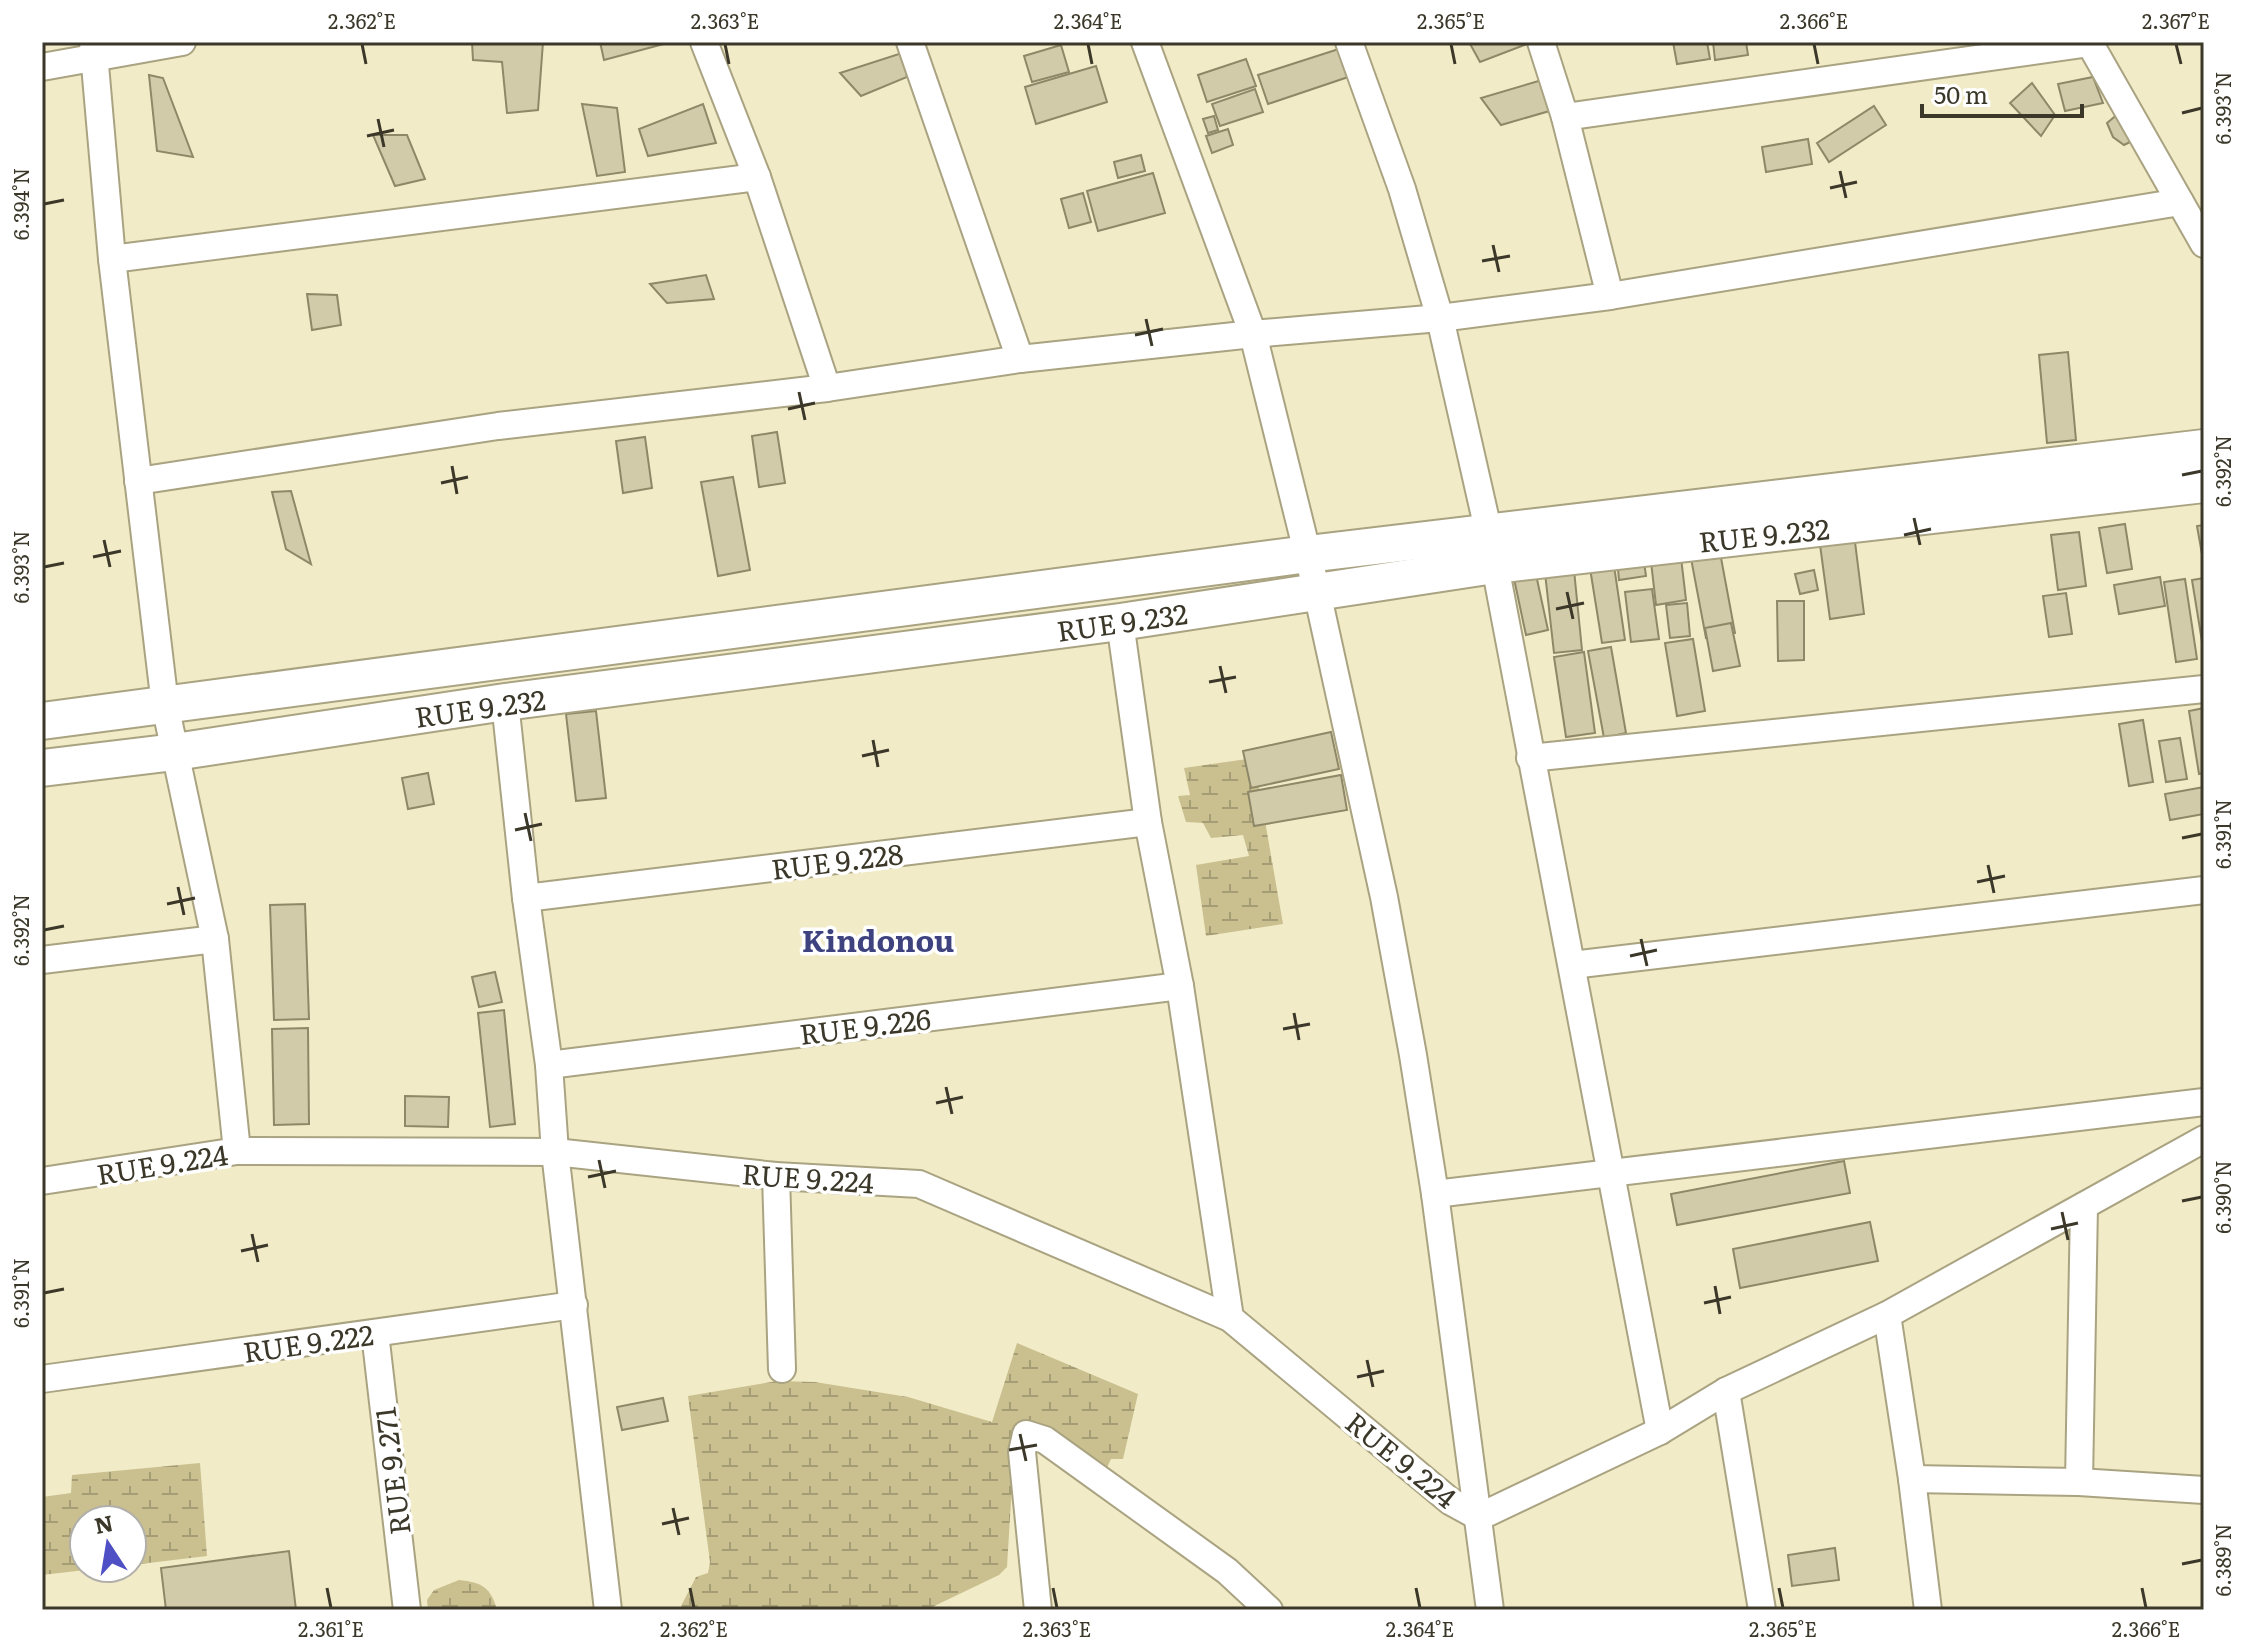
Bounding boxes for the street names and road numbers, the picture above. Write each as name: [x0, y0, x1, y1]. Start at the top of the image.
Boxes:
street label: RUE 9.232: [1696, 506, 1832, 562]
street label: RUE 9.232: [1054, 591, 1190, 651]
street label: RUE 9.232: [412, 677, 548, 737]
street label: RUE 9.228: [769, 831, 905, 889]
street label: RUE 9.226: [797, 996, 933, 1054]
street label: RUE 9.224: [93, 1132, 231, 1194]
street label: RUE 9.224: [740, 1151, 876, 1203]
street label: RUE 9.222: [240, 1312, 376, 1372]
street label: RUE 9.224: [1337, 1401, 1467, 1517]
street label: RUE 9.271: [362, 1405, 420, 1537]

